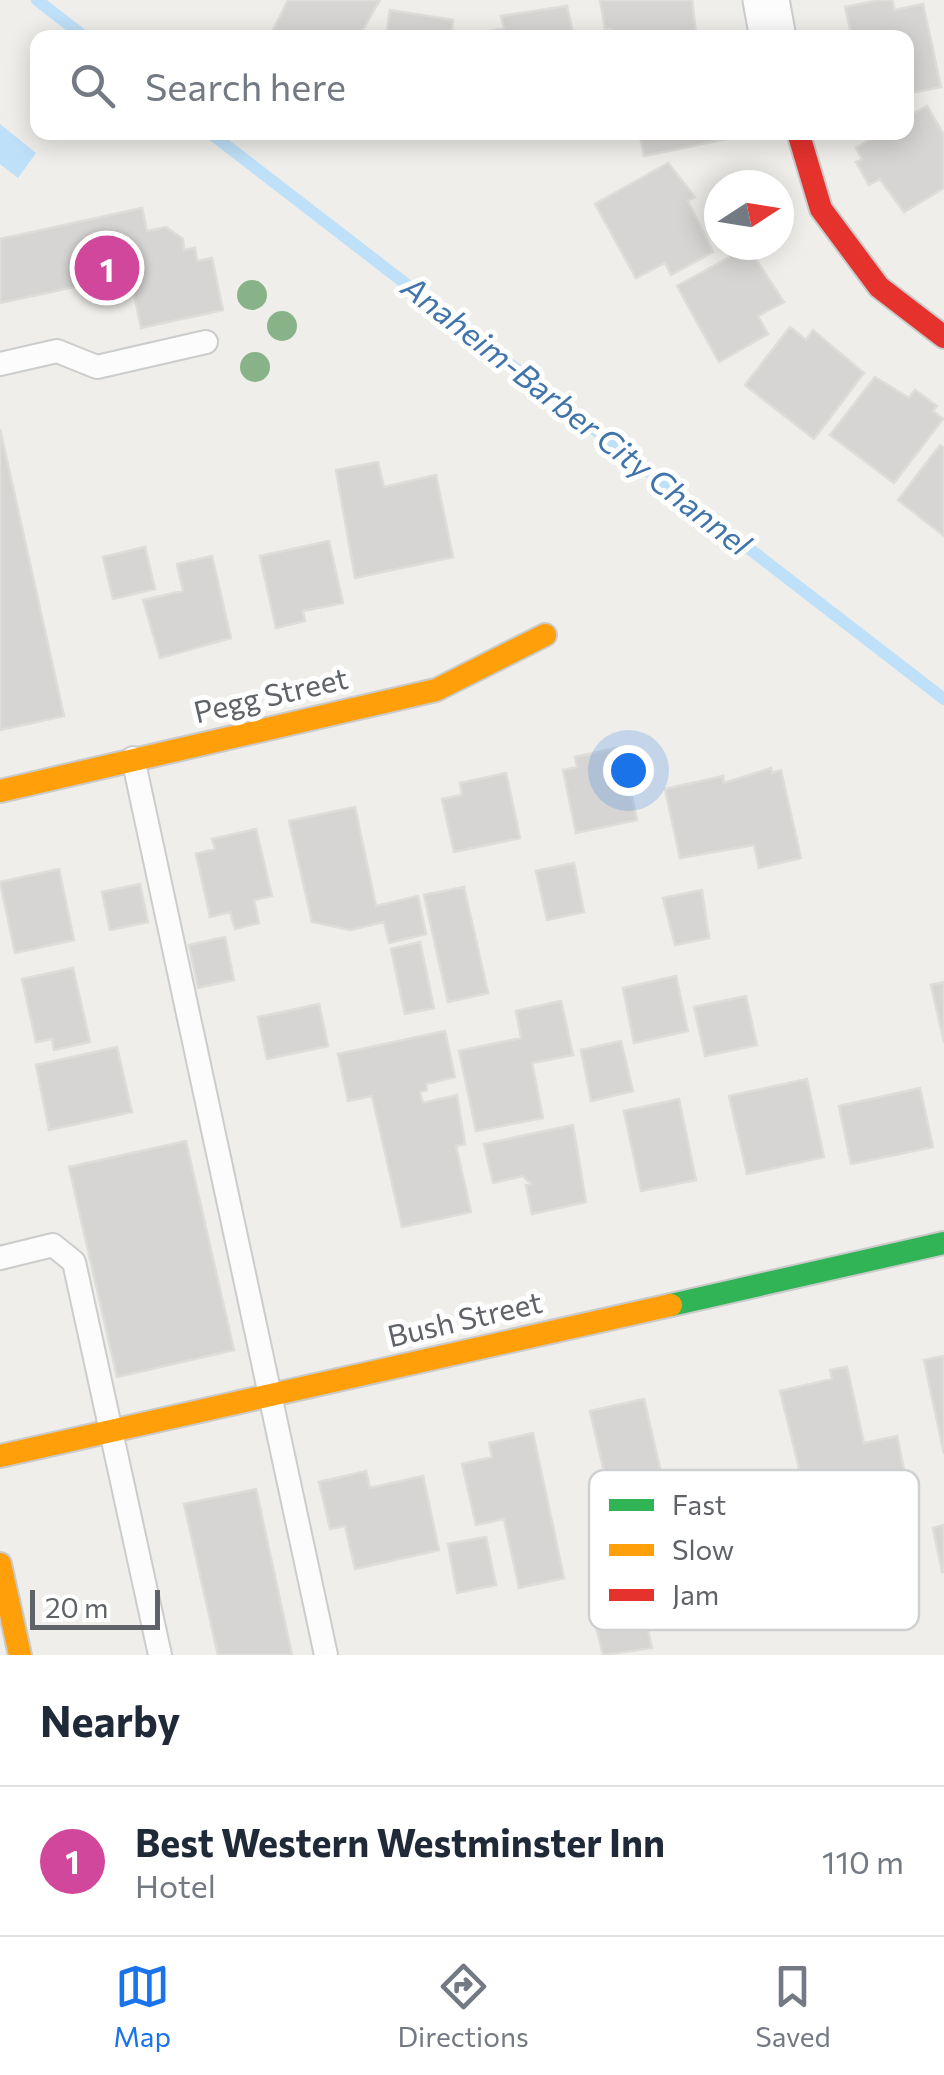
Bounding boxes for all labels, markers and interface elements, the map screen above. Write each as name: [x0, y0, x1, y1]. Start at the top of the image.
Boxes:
search box: [30, 30, 914, 140]
icon: search: [65, 58, 120, 113]
text: Search here: [145, 62, 346, 109]
north arrow: [704, 170, 794, 260]
pin: 1: [74, 230, 140, 306]
water label: Anaheim-Barber City Channel: [394, 265, 760, 564]
street label: Pegg Street: [190, 658, 351, 729]
your location: [603, 745, 654, 796]
street label: Bush Street: [384, 1282, 545, 1353]
legend: [589, 1470, 919, 1630]
text: Fast: [672, 1487, 726, 1521]
text: Slow: [672, 1532, 734, 1566]
text: Jam: [672, 1577, 719, 1611]
scale bar: [30, 1585, 160, 1630]
text: 20 m: [45, 1590, 109, 1624]
text: Nearby: [40, 1694, 180, 1746]
text: Best Western Westminster Inn: [135, 1818, 665, 1865]
text: 1: [65, 1841, 80, 1881]
text: 110 m: [822, 1841, 904, 1881]
text: Hotel: [135, 1865, 216, 1905]
tab: Map: [113, 1959, 171, 2053]
tab: Directions: [397, 1959, 529, 2053]
tab: Saved: [755, 1959, 831, 2053]

